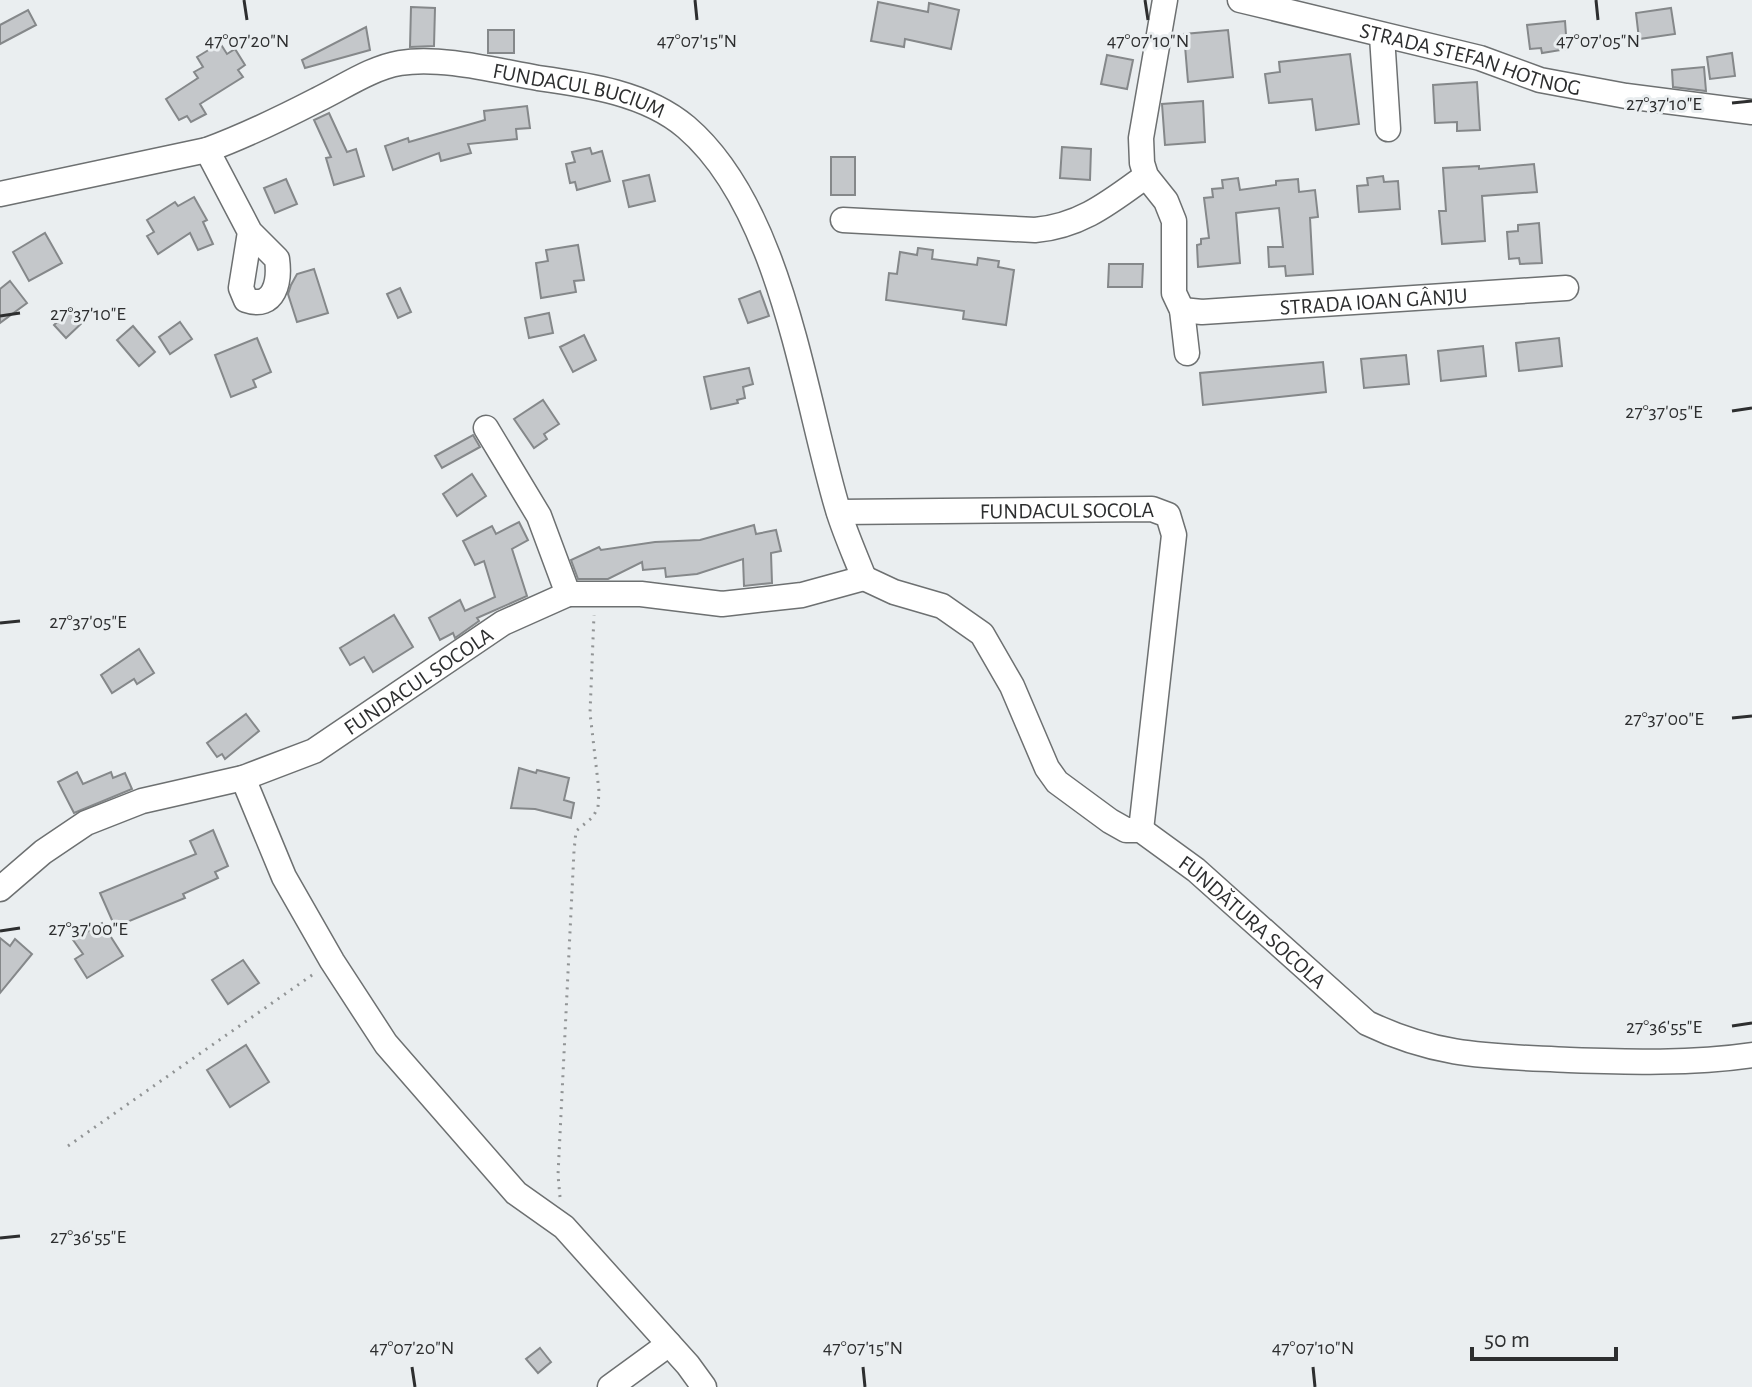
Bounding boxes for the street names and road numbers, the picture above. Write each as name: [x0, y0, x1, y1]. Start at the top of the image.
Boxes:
street label: STRADA STEFAN HOTNOG: [1358, 19, 1582, 99]
street label: FUNDACUL BUCIUM: [491, 60, 669, 122]
street label: STRADA IOAN GÂNJU: [1279, 285, 1468, 319]
street label: FUNDACUL SOCOLA: [980, 499, 1155, 523]
street label: FUNDACUL SOCOLA: [340, 623, 497, 739]
street label: FUNDĂTURA SOCOLA: [1175, 851, 1330, 993]

